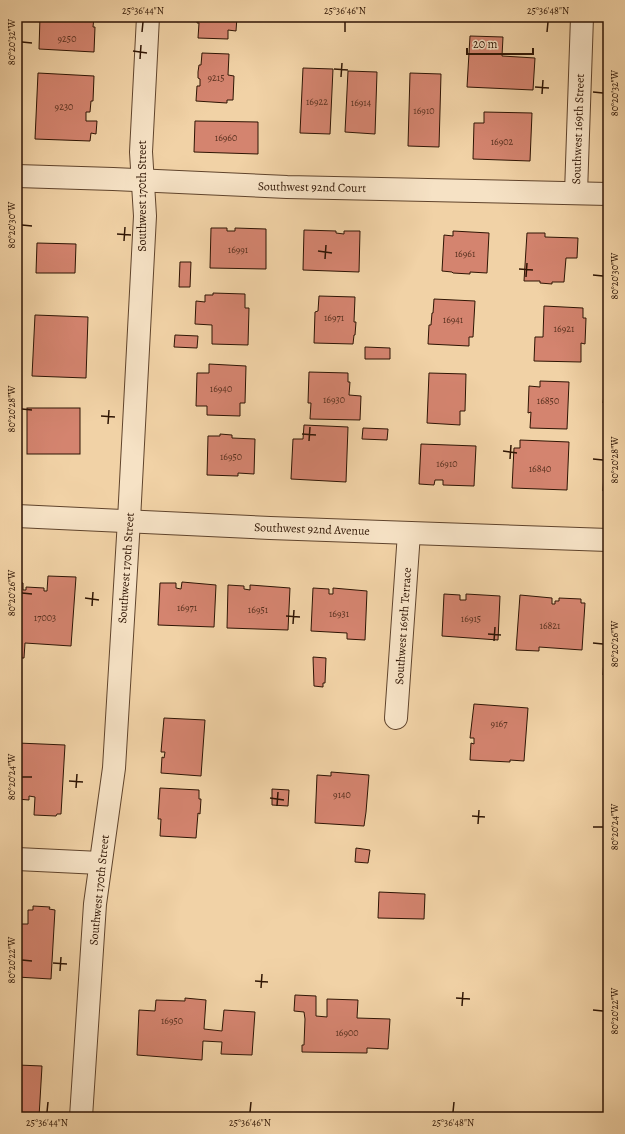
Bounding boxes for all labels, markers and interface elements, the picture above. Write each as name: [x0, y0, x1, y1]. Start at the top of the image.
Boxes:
text: 25°36'44"N: [122, 4, 164, 17]
text: 25°36'46"N: [324, 4, 366, 17]
text: 25°36'48"N: [527, 4, 569, 17]
text: 80°20'32"W: [5, 18, 18, 65]
scale bar: [467, 30, 533, 56]
house number: 9250: [58, 32, 76, 45]
text: 20 m: [473, 36, 497, 52]
text: 80°20'32"W: [608, 69, 621, 116]
house number: 9215: [207, 71, 225, 84]
street label: Southwest 169th Street: [568, 73, 588, 185]
house number: 16922: [306, 95, 328, 108]
house number: 16914: [351, 96, 372, 109]
house number: 9230: [55, 100, 73, 113]
house number: 16910: [413, 104, 435, 117]
house number: 16960: [215, 131, 237, 144]
house number: 16902: [491, 135, 514, 148]
street label: Southwest 170th Street: [134, 140, 150, 252]
street label: Southwest 92nd Court: [258, 178, 366, 196]
text: 80°20'30"W: [5, 201, 18, 248]
house number: 16991: [228, 243, 249, 256]
house number: 16961: [455, 247, 476, 260]
text: 80°20'30"W: [608, 252, 621, 299]
house number: 16971: [324, 311, 345, 324]
house number: 16941: [443, 313, 464, 326]
house number: 16921: [554, 322, 575, 335]
house number: 16940: [210, 382, 232, 395]
text: 80°20'28"W: [5, 385, 18, 432]
house number: 16930: [323, 393, 345, 406]
house number: 16850: [537, 394, 559, 407]
text: 80°20'28"W: [608, 436, 621, 483]
house number: 16950: [220, 450, 242, 463]
house number: 16910: [436, 457, 458, 470]
house number: 16840: [529, 462, 551, 475]
street label: Southwest 170th Street: [114, 512, 138, 624]
street label: Southwest 92nd Avenue: [254, 519, 370, 539]
street label: Southwest 169th Terrace: [391, 567, 415, 685]
text: 80°20'26"W: [5, 569, 18, 616]
house number: 16971: [177, 601, 198, 614]
house number: 16951: [248, 603, 269, 616]
house number: 16931: [329, 607, 350, 620]
house number: 17003: [34, 611, 56, 624]
house number: 16915: [461, 612, 481, 625]
house number: 16821: [539, 619, 561, 632]
text: 80°20'26"W: [608, 620, 621, 667]
house number: 9167: [491, 717, 508, 730]
text: 80°20'24"W: [5, 753, 18, 800]
house number: 9140: [333, 788, 351, 801]
text: 80°20'24"W: [608, 803, 621, 850]
street label: Southwest 170th Street: [85, 834, 113, 946]
text: 80°20'22"W: [5, 936, 18, 983]
text: 80°20'22"W: [608, 987, 621, 1034]
house number: 16950: [161, 1014, 183, 1027]
house number: 16900: [335, 1026, 359, 1039]
text: 25°36'44"N: [26, 1116, 68, 1129]
text: 25°36'46"N: [229, 1116, 271, 1129]
text: 25°36'48"N: [432, 1116, 474, 1129]

